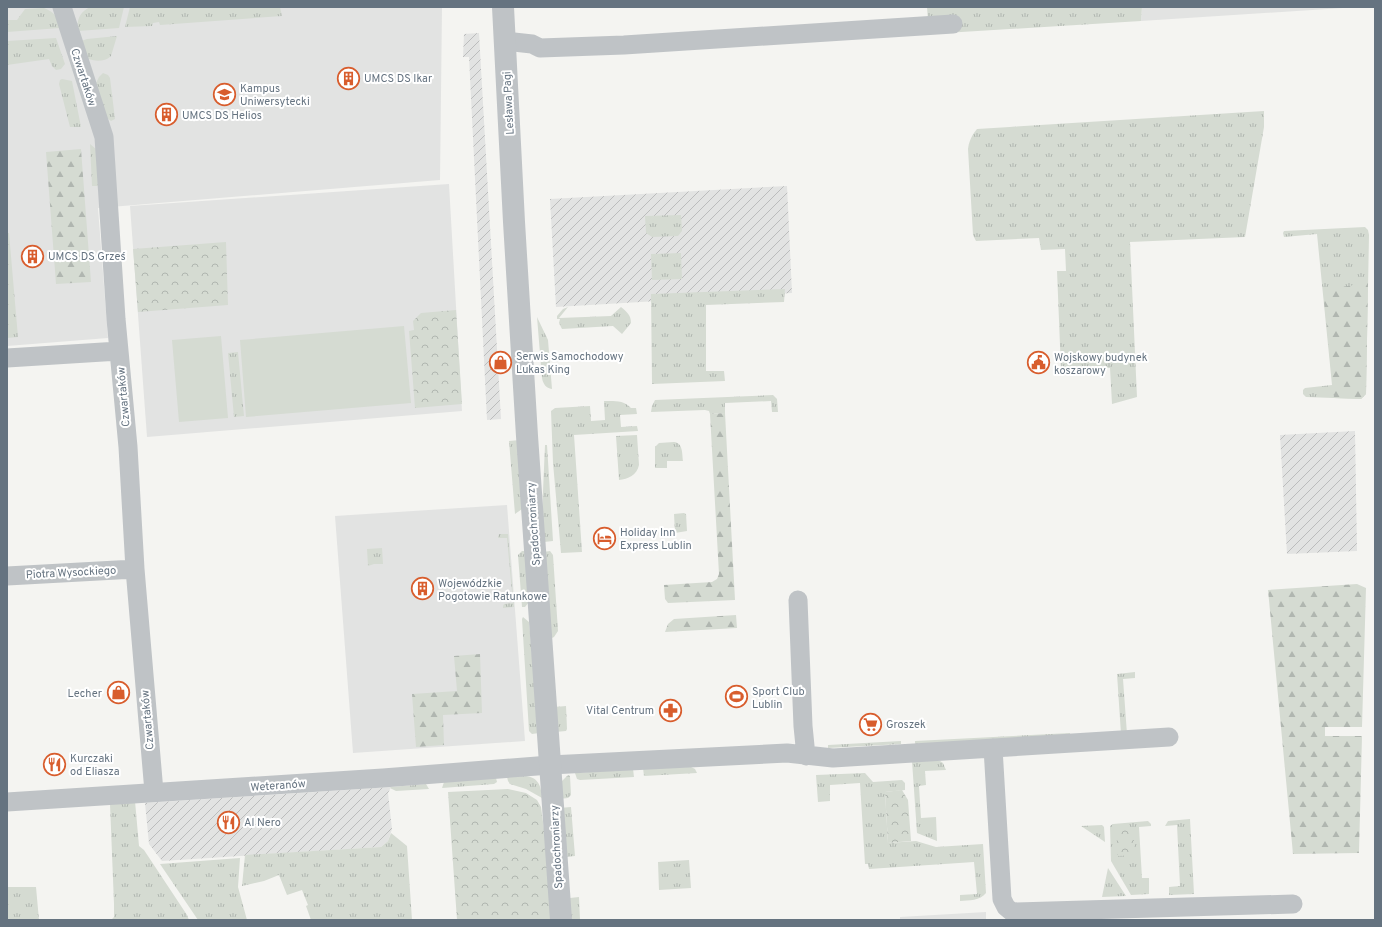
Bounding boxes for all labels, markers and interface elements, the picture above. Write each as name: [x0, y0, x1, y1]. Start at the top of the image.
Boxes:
street label: Czwartaków: [67, 47, 99, 108]
building icon: UMCS DS Ikar: [336, 65, 362, 91]
street label: Lesława Pagi: [500, 71, 518, 135]
place label: UMCS DS Ikar: [364, 72, 433, 86]
school or university icon: Kampus Uniwersytecki: [211, 81, 237, 107]
place label: Kampus Uniwersytecki: [240, 82, 310, 109]
building icon: UMCS DS Helios: [154, 102, 180, 128]
place label: UMCS DS Helios: [182, 109, 262, 123]
building icon: UMCS DS Grześ: [20, 243, 46, 269]
place label: UMCS DS Grześ: [48, 250, 126, 264]
shop icon: Serwis Samochodowy Lukas King: [488, 349, 514, 375]
place label: Serwis Samochodowy Lukas King: [516, 350, 624, 377]
public building icon: Wojskowy budynek koszarowy: [1026, 350, 1052, 376]
place label: Wojskowy budynek koszarowy: [1054, 351, 1148, 378]
street label: Czwartaków: [114, 366, 134, 427]
street label: Spadochroniarzy: [524, 482, 544, 566]
hotel icon: Holiday Inn Express Lublin: [591, 525, 617, 551]
place label: Holiday Inn Express Lublin: [620, 526, 692, 553]
street label: Piotra Wysockiego: [26, 564, 117, 582]
building icon: Wojewódzkie Pogotowie Ratunkowe: [410, 576, 436, 602]
place label: Wojewódzkie Pogotowie Ratunkowe: [438, 577, 547, 604]
shop icon: Lecher: [105, 680, 131, 706]
sports icon: Sport Club Lublin: [723, 684, 749, 710]
place label: Sport Club Lublin: [752, 685, 805, 712]
place label: Lecher: [68, 687, 103, 701]
street label: Czwartaków: [138, 689, 158, 750]
pharmacy icon: Vital Centrum: [657, 697, 683, 723]
place label: Vital Centrum: [586, 704, 654, 718]
supermarket icon: Groszek: [857, 711, 883, 737]
place label: Groszek: [886, 718, 926, 732]
restaurant icon: Kurczaki od Eliasza: [41, 751, 67, 777]
place label: Kurczaki od Eliasza: [70, 752, 120, 779]
street label: Weteranów: [250, 777, 306, 795]
street label: Spadochroniarzy: [548, 805, 566, 889]
restaurant icon: Al Nero: [215, 809, 241, 835]
place label: Al Nero: [244, 816, 281, 830]

